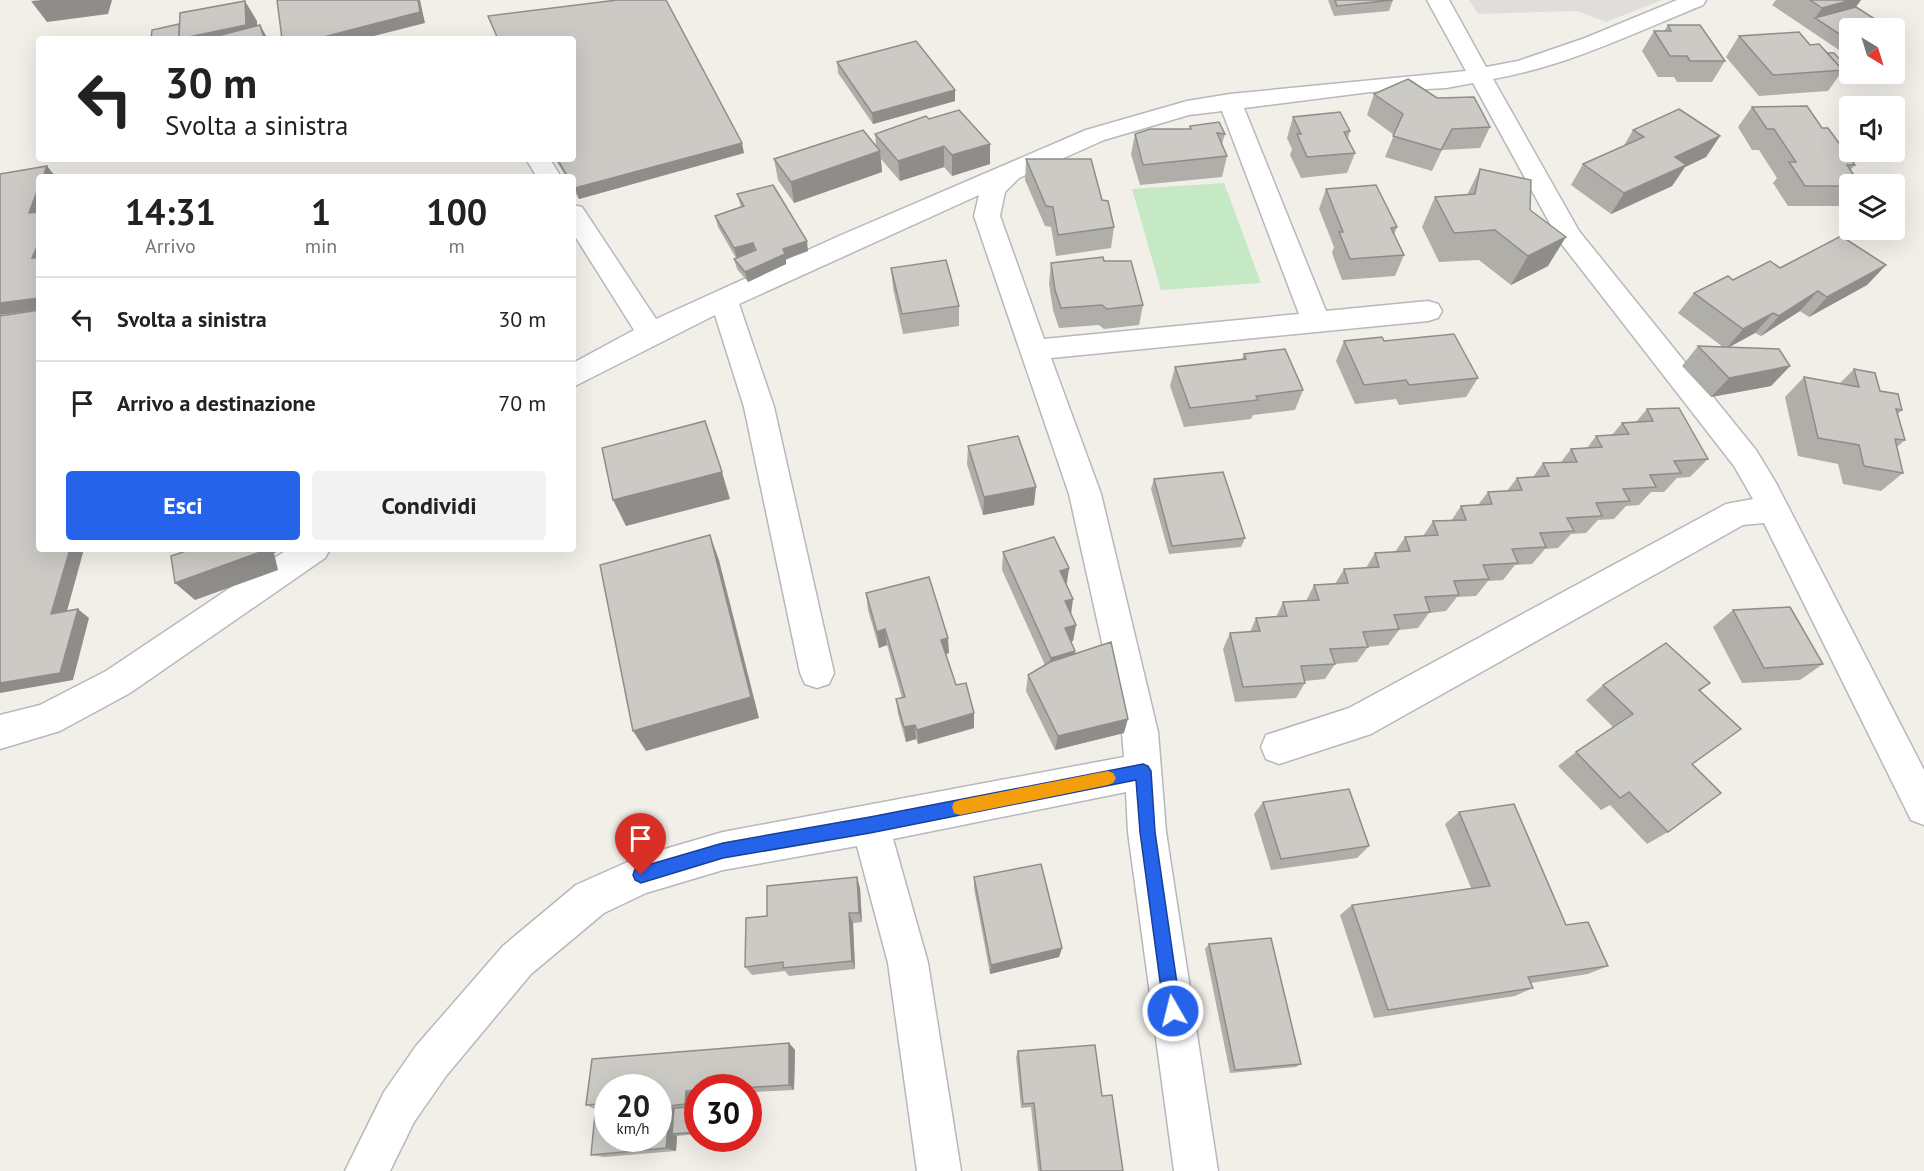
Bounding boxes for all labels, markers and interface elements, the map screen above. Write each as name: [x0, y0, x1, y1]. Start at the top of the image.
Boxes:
north arrow: [1839, 18, 1905, 84]
map controls: [1839, 18, 1905, 240]
text: 30 m: [165, 55, 257, 110]
icon: left: [66, 60, 144, 138]
button: sound: [1839, 96, 1905, 162]
text: Svolta a sinistra: [165, 108, 348, 142]
button: layers: [1839, 174, 1905, 240]
text: 14:31: [125, 188, 216, 235]
text: 1: [311, 188, 331, 235]
text: 100: [426, 188, 487, 235]
text: Arrivo: [145, 233, 196, 259]
text: min: [305, 233, 337, 259]
text: m: [449, 233, 465, 259]
icon: left: [66, 303, 99, 336]
text: Svolta a sinistra: [117, 305, 267, 333]
text: 30 m: [498, 305, 546, 333]
icon: arrive: [66, 387, 99, 420]
text: Arrivo a destinazione: [117, 389, 316, 417]
text: 70 m: [498, 389, 546, 417]
button: Esci: [66, 471, 300, 540]
button: Condividi: [312, 471, 546, 540]
pin: [615, 813, 666, 875]
icon: arrive: [624, 822, 657, 855]
position arrow: [1141, 979, 1205, 1043]
speed limit sign: 30: [684, 1074, 762, 1152]
text: 20: [616, 1086, 650, 1125]
text: km/h: [617, 1119, 649, 1138]

